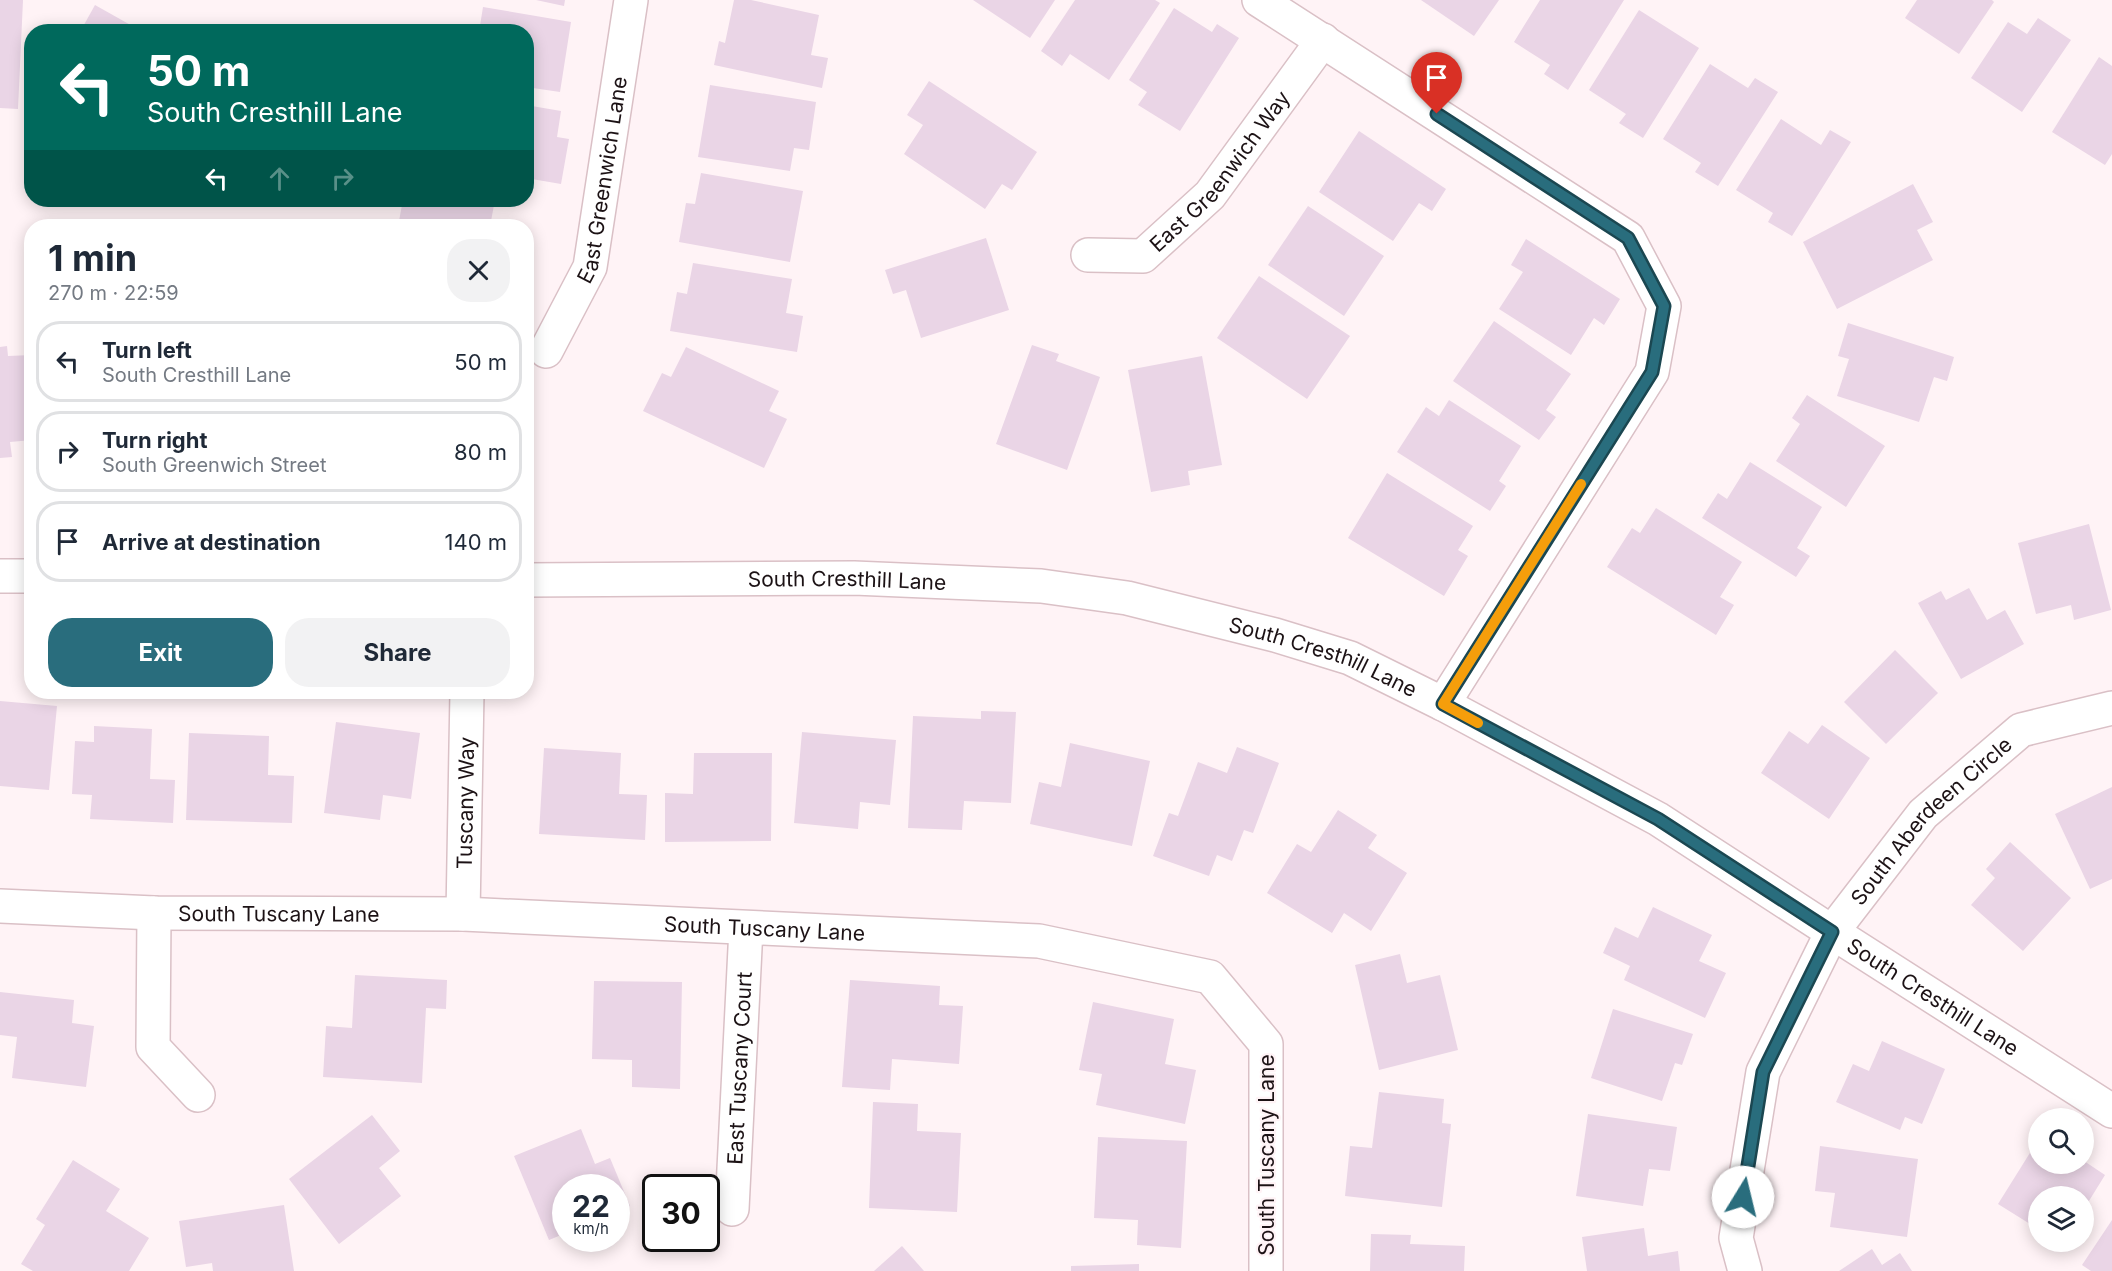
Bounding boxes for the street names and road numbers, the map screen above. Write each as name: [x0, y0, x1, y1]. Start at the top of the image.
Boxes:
street label: East Greenwich Lane: [571, 74, 632, 287]
street label: East Greenwich Way: [1144, 85, 1295, 256]
street label: South Cresthill Lane: [748, 565, 947, 594]
street label: South Cresthill Lane: [1226, 611, 1421, 702]
street label: South Aberdeen Circle: [1845, 731, 2017, 910]
street label: Tuscany Way: [451, 736, 479, 869]
street label: South Tuscany Lane: [178, 901, 380, 926]
street label: South Tuscany Lane: [663, 911, 866, 945]
street label: South Cresthill Lane: [1843, 933, 2024, 1061]
street label: East Tuscany Court: [722, 971, 756, 1165]
street label: South Tuscany Lane: [1254, 1054, 1279, 1256]

